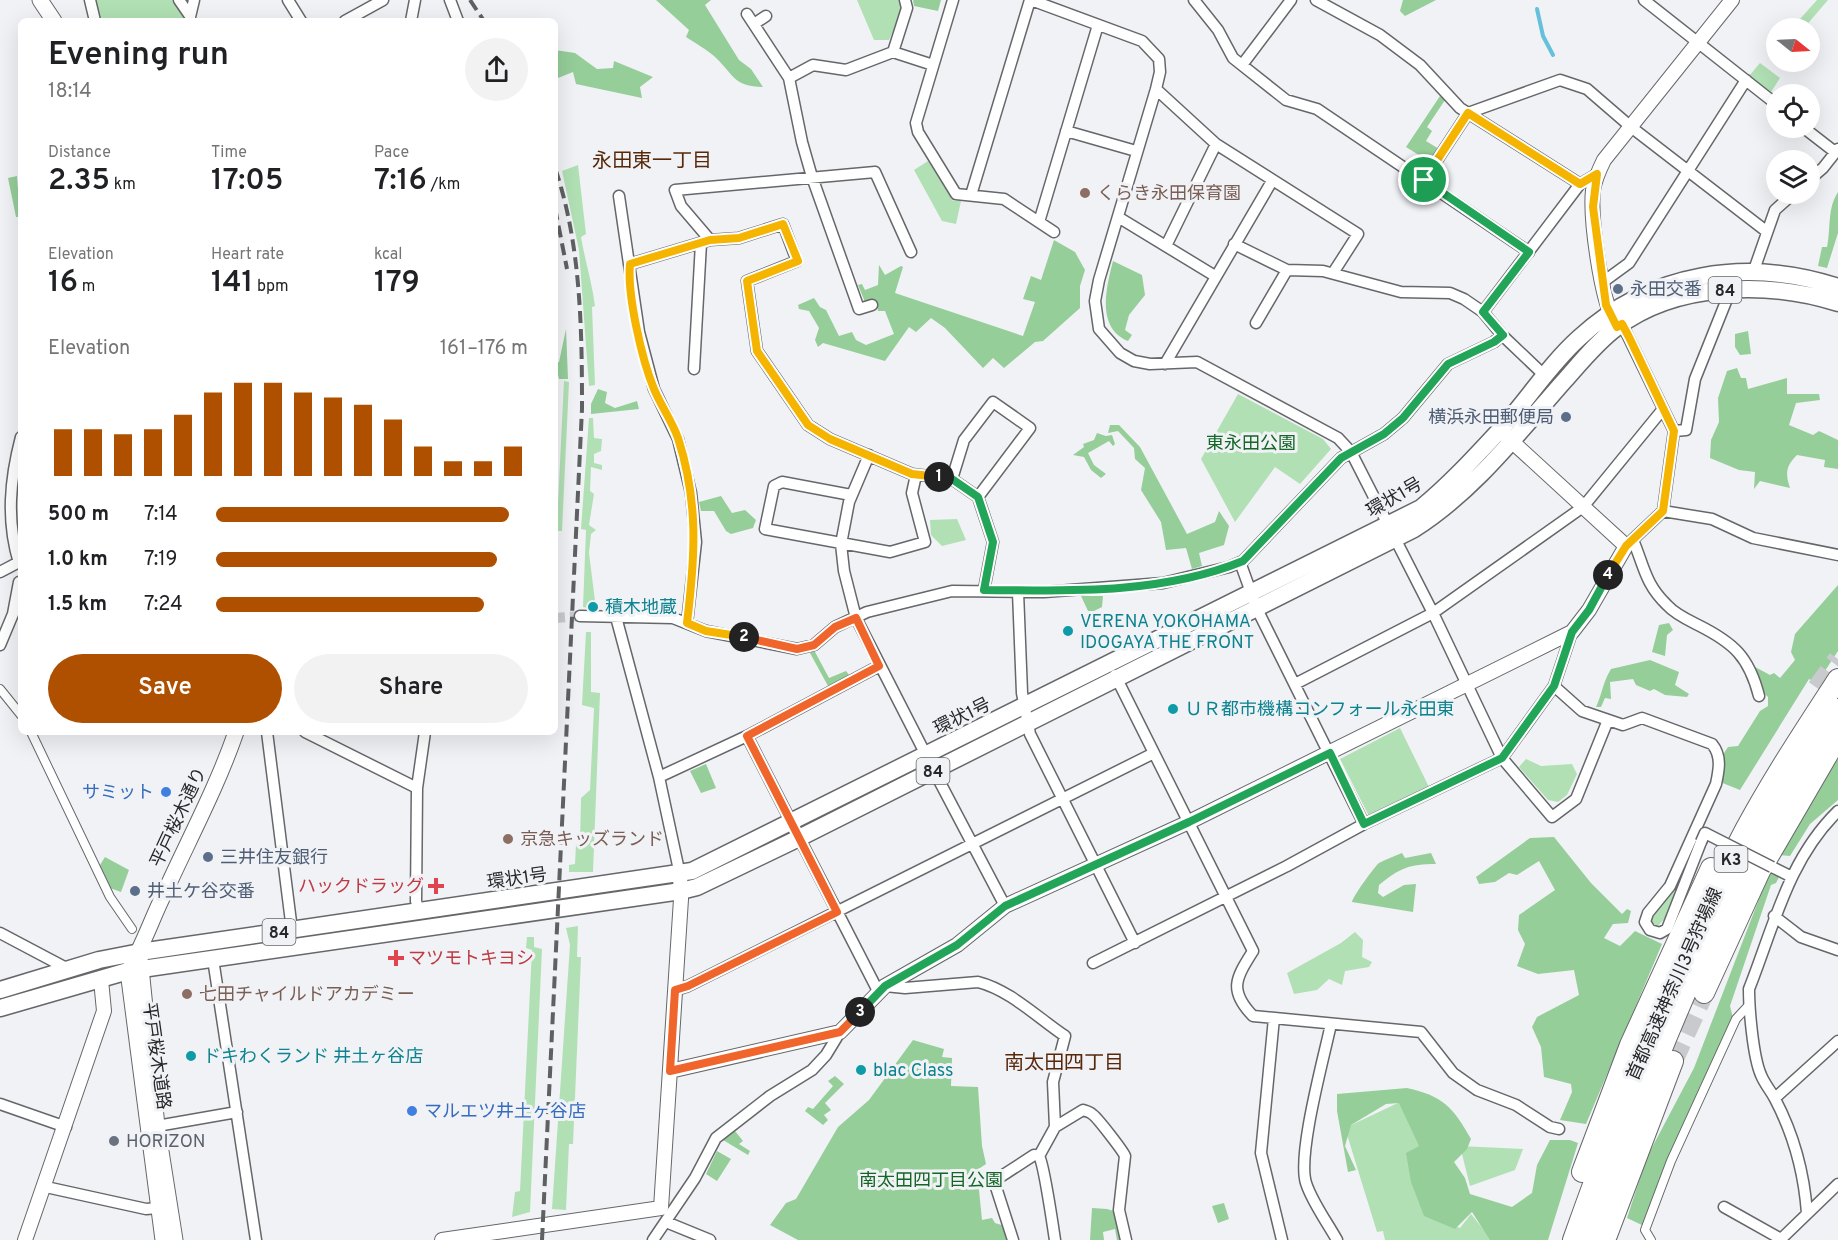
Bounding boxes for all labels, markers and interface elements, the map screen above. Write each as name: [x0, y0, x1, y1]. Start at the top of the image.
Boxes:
north arrow: [1766, 18, 1820, 72]
map controls: [1766, 18, 1820, 204]
text: Evening run: [48, 35, 229, 77]
button: share: [465, 38, 528, 101]
text: 18:14: [48, 79, 92, 105]
button: locate: [1766, 84, 1820, 138]
text: Distance: [48, 143, 111, 163]
text: Time: [211, 143, 247, 163]
text: Pace: [374, 143, 409, 163]
district label: 永田東一丁目: [592, 149, 712, 175]
button: layers: [1766, 150, 1820, 204]
pin: [1398, 154, 1449, 205]
text: 2.35: [48, 163, 110, 200]
text: 17:05: [211, 163, 283, 200]
text: 7:16: [374, 163, 427, 200]
icon: arrive: [1407, 163, 1440, 196]
text: km: [110, 175, 136, 195]
text: /km: [427, 175, 460, 195]
place label: くらき永田保育園: [1097, 183, 1241, 206]
marker: くらき永田保育園: [1078, 186, 1092, 200]
text: Elevation: [48, 245, 114, 265]
text: Heart rate: [211, 245, 284, 265]
text: kcal: [374, 245, 402, 265]
text: 16: [48, 265, 78, 302]
text: 141: [211, 265, 253, 302]
text: 179: [374, 265, 420, 302]
text: m: [78, 277, 95, 297]
text: bpm: [253, 277, 289, 297]
road number: 84: [1708, 277, 1742, 303]
place label: 永田交番: [1630, 279, 1702, 302]
marker: 永田交番: [1611, 282, 1625, 296]
text: Elevation: [48, 336, 130, 362]
text: 161–176 m: [440, 336, 528, 362]
place label: 横浜永田郵便局: [1428, 407, 1554, 430]
marker: 横浜永田郵便局: [1559, 410, 1573, 424]
park label: 東永田公園: [1206, 433, 1296, 456]
pin: 1: [924, 462, 954, 492]
text: 1: [936, 467, 942, 487]
street label: 環状1号: [1363, 473, 1427, 523]
text: 500 m: [48, 502, 109, 528]
text: 7:14: [144, 502, 178, 528]
text: 1.0 km: [48, 547, 108, 573]
text: 7:19: [144, 547, 178, 573]
pin: 4: [1593, 560, 1623, 590]
text: 4: [1603, 565, 1613, 585]
text: 1.5 km: [48, 592, 107, 618]
text: 7:24: [144, 592, 183, 618]
place label: 積木地蔵: [605, 597, 677, 620]
marker: 積木地蔵: [586, 600, 600, 614]
place label: VERENA YOKOHAMA IDOGAYA THE FRONT: [1080, 611, 1254, 655]
pin: 2: [729, 622, 759, 652]
marker: VERENA YOKOHAMA IDOGAYA THE FRONT: [1061, 624, 1075, 638]
text: 2: [739, 627, 749, 647]
button: Save: [48, 654, 282, 723]
button: Share: [294, 654, 528, 723]
street label: 環状1号: [930, 694, 995, 741]
place label: ＵＲ都市機構コンフォール永田東: [1185, 699, 1454, 722]
marker: ＵＲ都市機構コンフォール永田東: [1166, 702, 1180, 716]
road number: 84: [916, 758, 950, 784]
street label: 平戸桜木通り: [146, 764, 213, 871]
place label: サミット: [82, 782, 154, 805]
marker: サミット: [159, 785, 173, 799]
place label: 京急キッズランド: [520, 829, 664, 852]
marker: 京急キッズランド: [501, 832, 515, 846]
road number: K3: [1714, 846, 1748, 872]
place label: 三井住友銀行: [220, 847, 328, 870]
marker: 三井住友銀行: [201, 850, 215, 864]
street label: 環状1号: [486, 864, 549, 895]
place label: ハックドラッグ: [298, 876, 424, 899]
marker: ハックドラッグ: [429, 879, 443, 893]
place label: 井土ケ谷交番: [147, 881, 255, 904]
marker: 井土ケ谷交番: [128, 884, 142, 898]
street label: 首都高速神奈川3号狩場線: [1622, 885, 1728, 1085]
road number: 84: [262, 919, 296, 945]
place label: マツモトキヨシ: [408, 948, 534, 971]
marker: マツモトキヨシ: [389, 951, 403, 965]
place label: 七田チャイルドアカデミー: [199, 984, 415, 1007]
marker: 七田チャイルドアカデミー: [180, 987, 194, 1001]
pin: 3: [845, 997, 875, 1027]
street label: 平戸桜木道路: [137, 1001, 174, 1111]
text: 3: [855, 1002, 865, 1022]
place label: ドキわくランド 井土ヶ谷店: [203, 1046, 423, 1069]
marker: ドキわくランド 井土ヶ谷店: [184, 1049, 198, 1063]
district label: 南太田四丁目: [1004, 1051, 1124, 1077]
place label: blac Class: [873, 1060, 954, 1083]
marker: blac Class: [854, 1063, 868, 1077]
place label: マルエツ井土ヶ谷店: [424, 1101, 586, 1124]
marker: マルエツ井土ヶ谷店: [405, 1104, 419, 1118]
place label: HORIZON: [126, 1131, 206, 1154]
marker: HORIZON: [107, 1134, 121, 1148]
park label: 南太田四丁目公園: [859, 1170, 1003, 1193]

